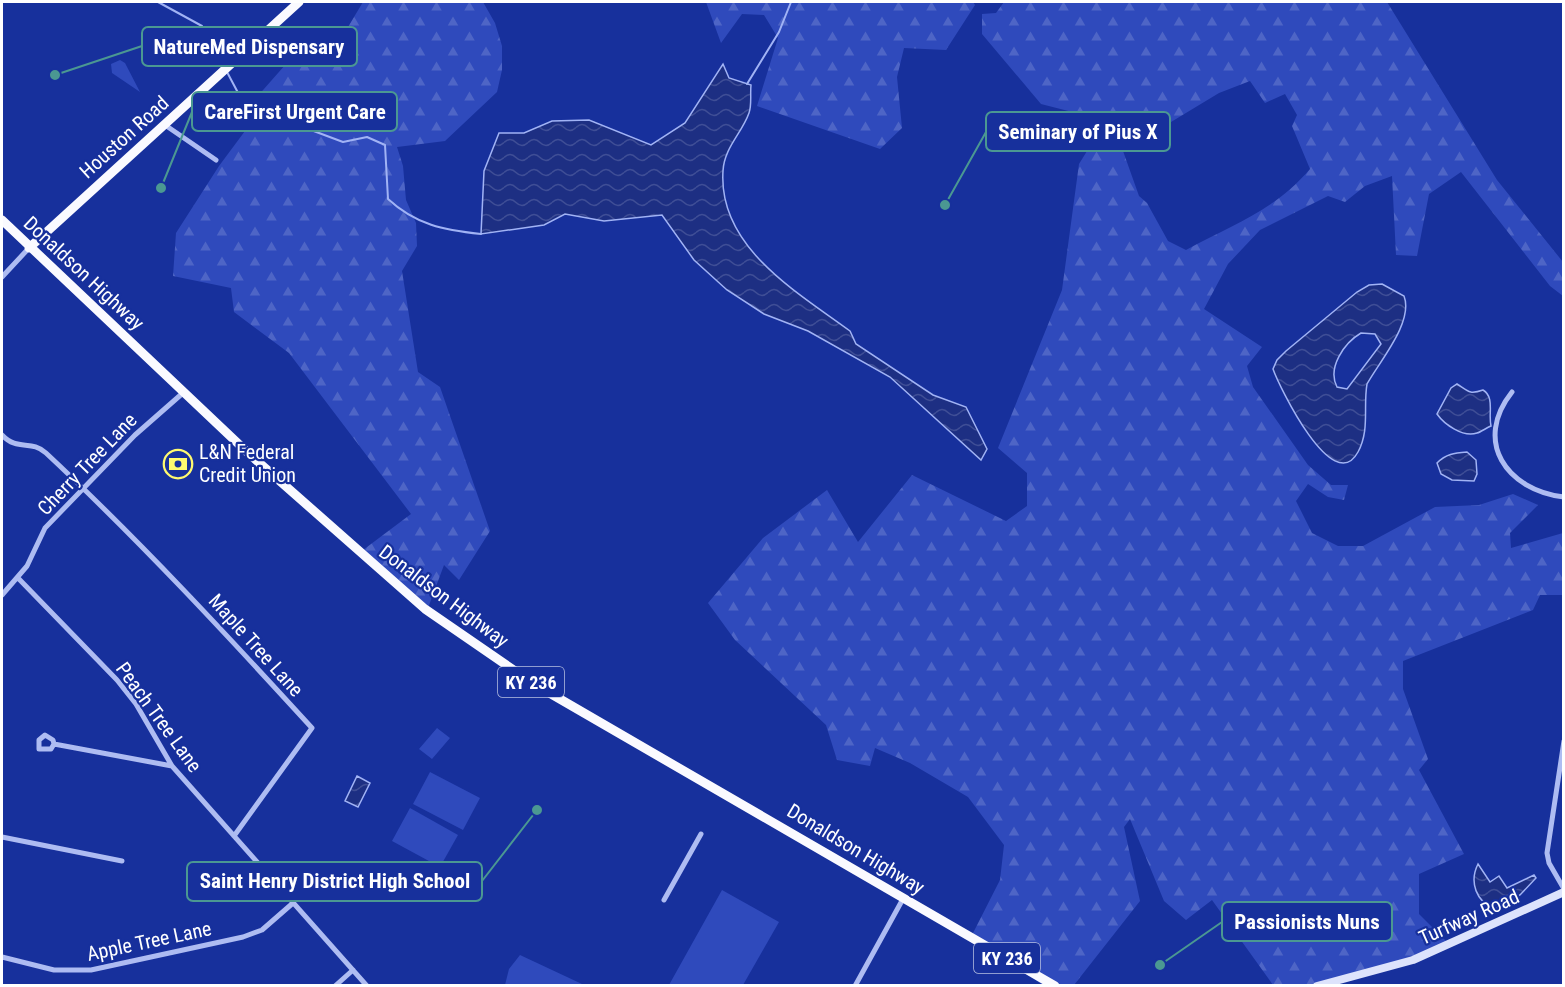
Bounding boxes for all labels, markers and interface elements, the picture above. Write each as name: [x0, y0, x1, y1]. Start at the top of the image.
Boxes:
callout: NatureMed Dispensary: [142, 27, 357, 66]
text: NatureMed Dispensary: [154, 35, 345, 59]
street label: Houston Road: [75, 91, 173, 183]
callout: CareFirst Urgent Care: [192, 92, 397, 131]
text: CareFirst Urgent Care: [204, 100, 386, 124]
callout: Seminary of Pius X: [986, 112, 1170, 151]
text: Seminary of Pius X: [998, 120, 1158, 144]
street label: Donaldson Highway: [19, 211, 149, 335]
street label: Cherry Tree Lane: [32, 408, 142, 520]
place label: L&N Federal Credit Union: [199, 440, 296, 487]
bank icon: L&N Federal Credit Union: [162, 448, 194, 480]
street label: Donaldson Highway: [375, 539, 513, 653]
street label: Maple Tree Lane: [204, 589, 308, 701]
street label: Peach Tree Lane: [111, 657, 207, 777]
road number: KY 236: [498, 667, 564, 697]
street label: Donaldson Highway: [783, 799, 929, 899]
callout: Saint Henry District High School: [187, 862, 482, 901]
text: Saint Henry District High School: [200, 869, 470, 893]
street label: Turfway Road: [1415, 884, 1523, 950]
callout: Passionists Nuns: [1222, 902, 1392, 941]
text: Passionists Nuns: [1234, 910, 1380, 934]
street label: Apple Tree Lane: [85, 916, 213, 966]
road number: KY 236: [974, 943, 1040, 973]

